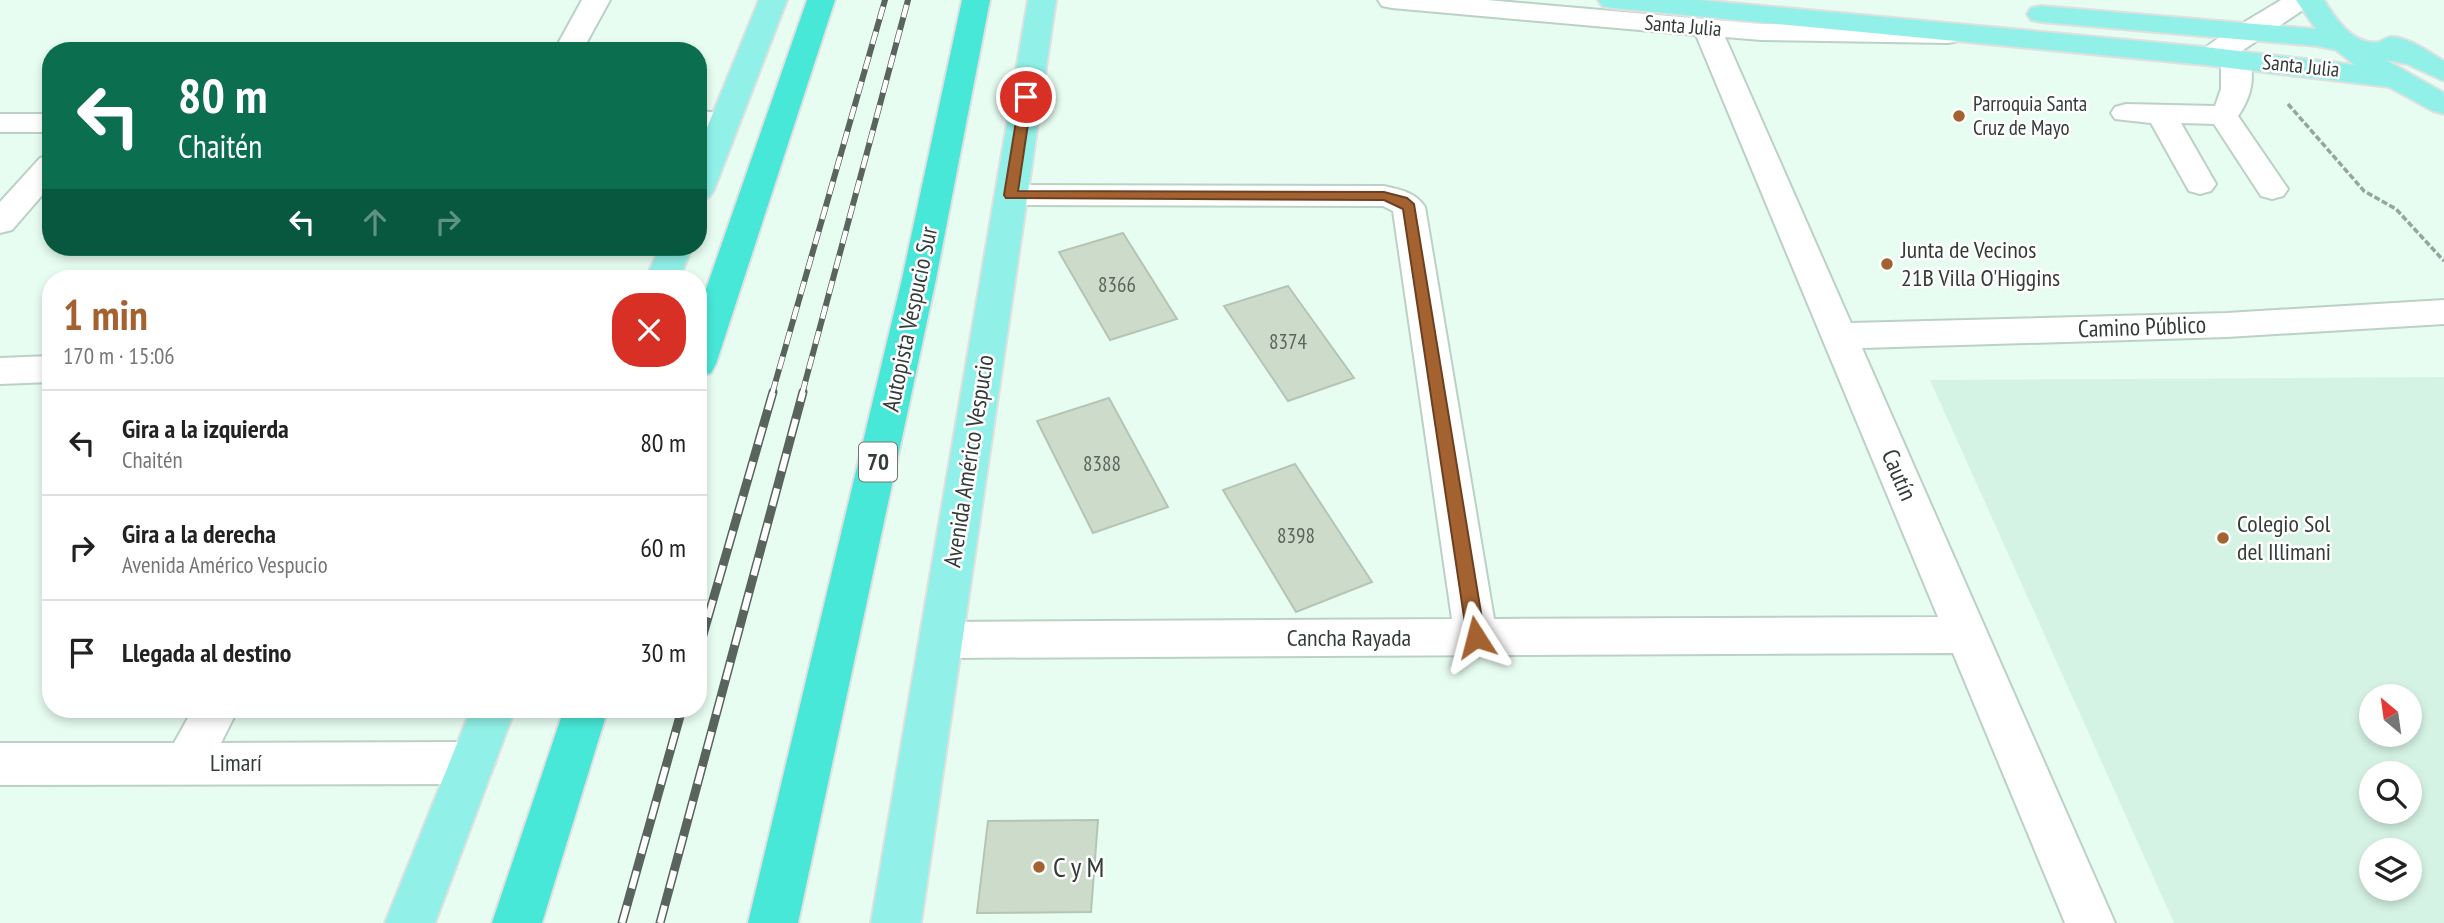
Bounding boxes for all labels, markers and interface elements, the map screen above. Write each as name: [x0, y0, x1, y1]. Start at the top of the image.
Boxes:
street label: Santa Julia: [1643, 9, 1723, 42]
street label: Santa Julia: [2261, 48, 2341, 83]
text: 80 m: [178, 63, 267, 127]
pin: [996, 67, 1056, 127]
icon: left: [63, 70, 154, 161]
icon: arrive: [1007, 78, 1045, 116]
place label: Parroquia Santa Cruz de Mayo: [1973, 90, 2087, 141]
marker: Parroquia Santa Cruz de Mayo: [1951, 108, 1967, 124]
text: Chaitén: [178, 125, 262, 167]
icon: left: [283, 203, 321, 241]
icon: ahead: [356, 203, 394, 241]
icon: right: [429, 203, 467, 241]
street label: Autopista Vespucio Sur: [875, 223, 944, 414]
place label: Junta de Vecinos 21B Villa O'Higgins: [1900, 234, 2060, 293]
marker: Junta de Vecinos 21B Villa O'Higgins: [1879, 256, 1895, 272]
house number: 8366: [1098, 271, 1136, 298]
text: 1 min: [63, 287, 148, 342]
button: close: [612, 293, 686, 367]
street label: Camino Público: [2077, 309, 2207, 344]
house number: 8374: [1269, 328, 1307, 355]
text: 170 m · 15:06: [63, 341, 175, 370]
street label: Avenida Américo Vespucio: [936, 352, 1001, 569]
text: Gira a la izquierda: [122, 412, 289, 445]
icon: left: [63, 424, 101, 462]
text: 80 m: [640, 426, 686, 459]
road number: 70: [859, 442, 897, 482]
street label: Cautín: [1875, 444, 1924, 505]
text: Chaitén: [122, 445, 183, 474]
house number: 8388: [1083, 450, 1121, 477]
place label: Colegio Sol del Illimani: [2237, 508, 2331, 567]
text: Gira a la derecha: [122, 517, 276, 550]
house number: 8398: [1277, 522, 1315, 549]
icon: right: [63, 529, 101, 567]
marker: Colegio Sol del Illimani: [2215, 530, 2231, 546]
text: 60 m: [640, 531, 686, 564]
text: Avenida Américo Vespucio: [122, 550, 328, 579]
position arrow: [1439, 600, 1513, 674]
street label: Cancha Rayada: [1287, 622, 1411, 653]
icon: arrive: [63, 634, 101, 672]
text: Llegada al destino: [122, 636, 291, 669]
text: 30 m: [640, 636, 686, 669]
north arrow: [2359, 684, 2422, 747]
map controls: [2359, 684, 2422, 901]
street label: Limarí: [210, 747, 262, 778]
button: search: [2359, 761, 2422, 824]
button: layers: [2359, 838, 2422, 901]
place label: C y M: [1053, 848, 1104, 885]
marker: C y M: [1031, 859, 1047, 875]

